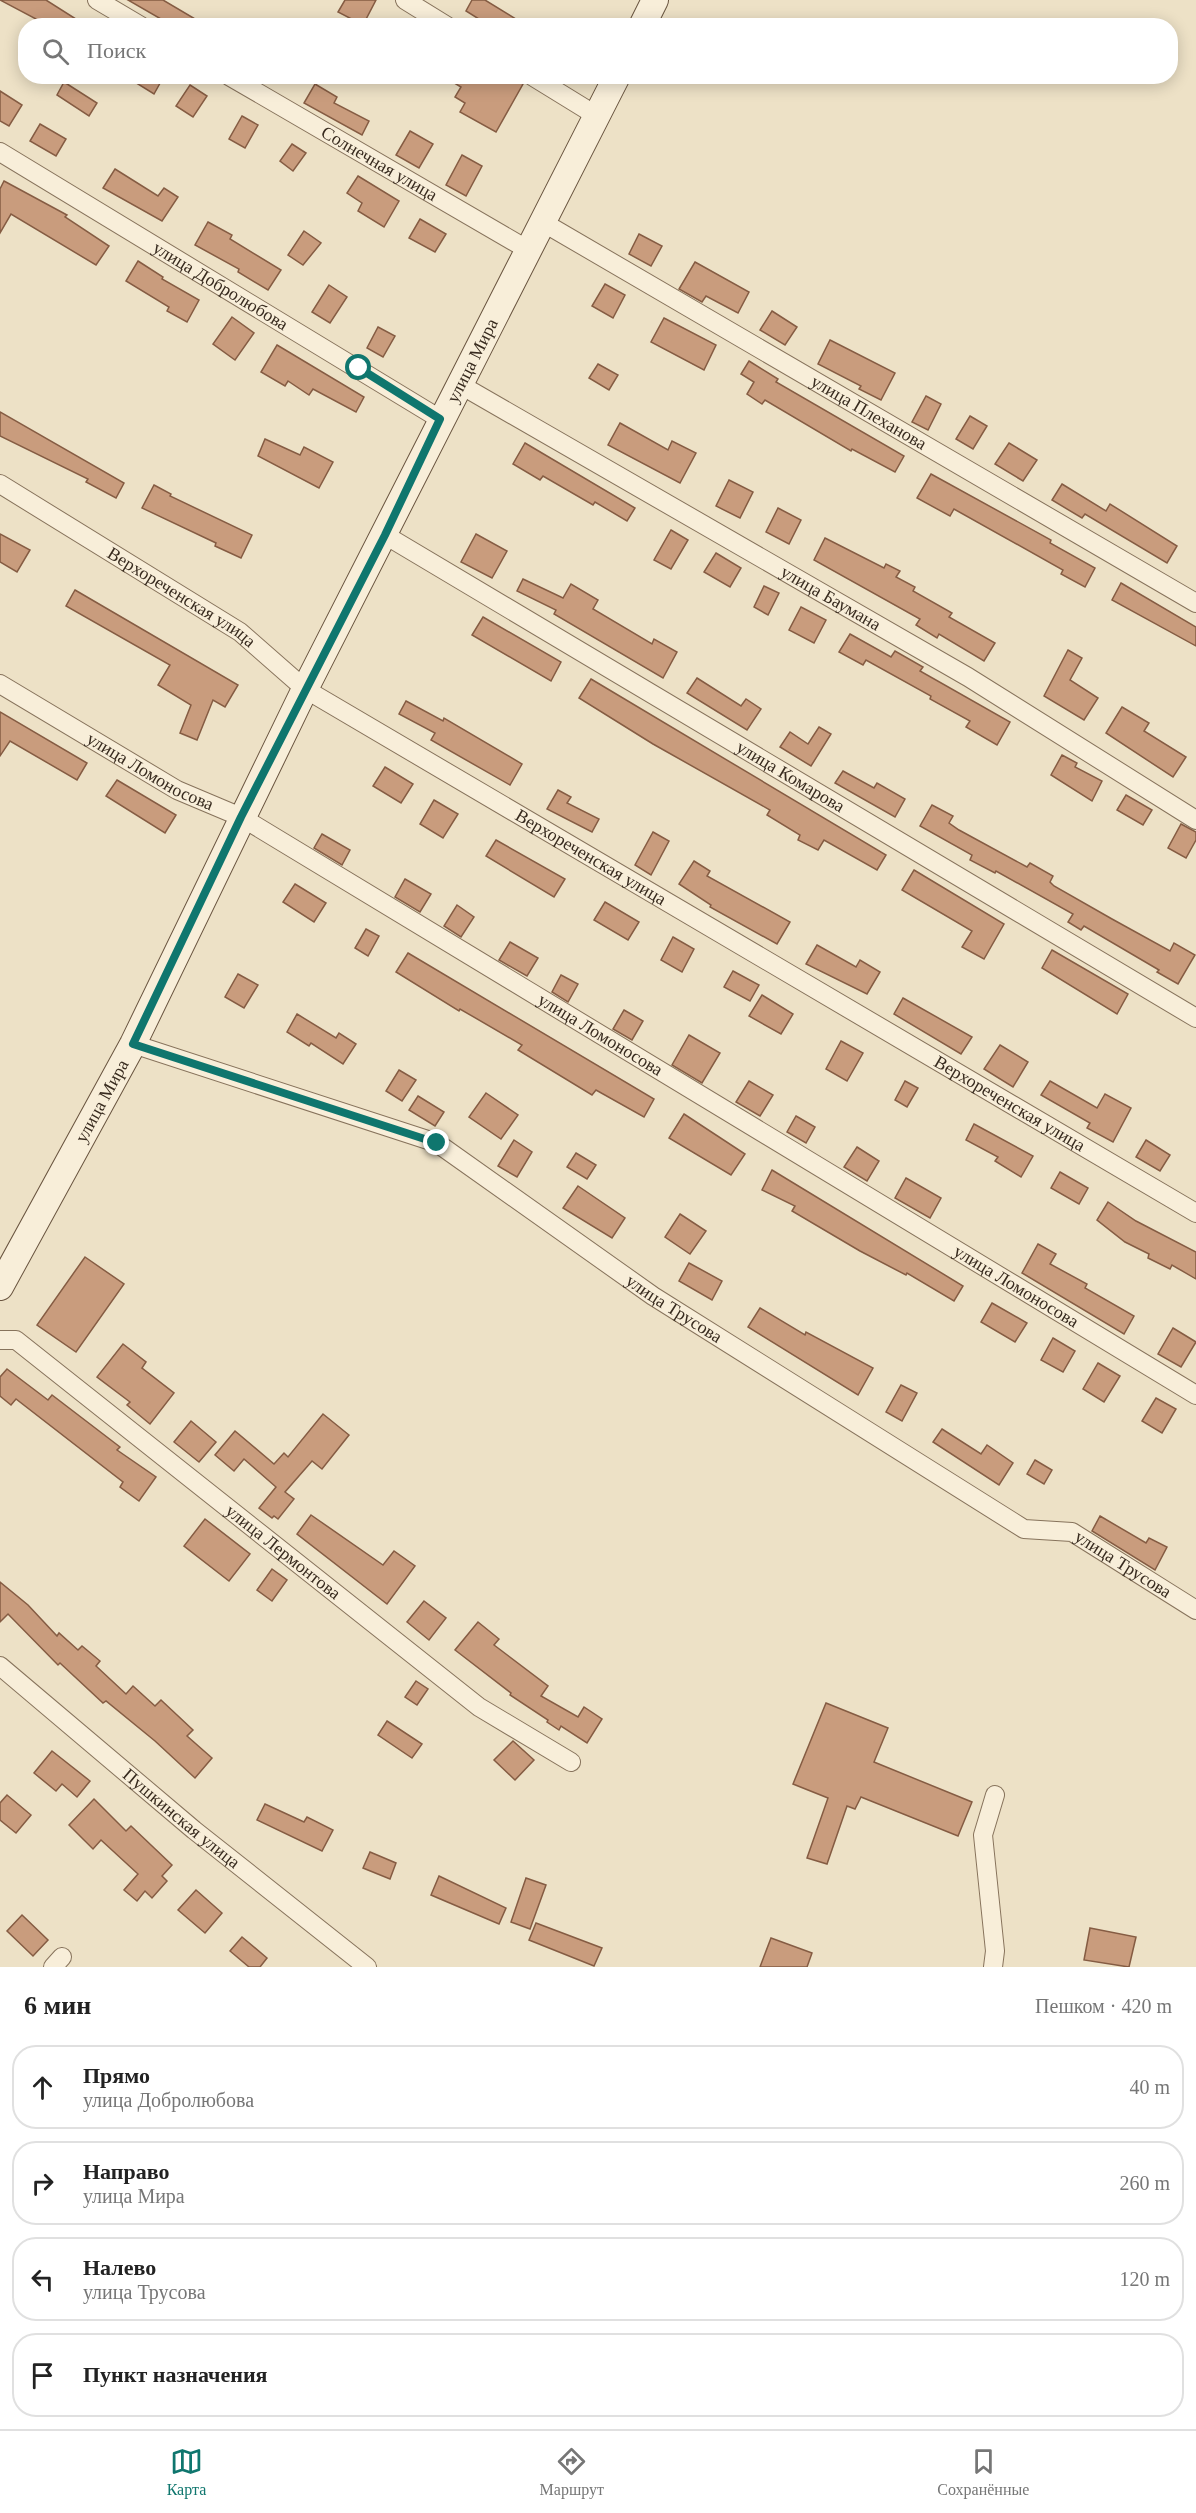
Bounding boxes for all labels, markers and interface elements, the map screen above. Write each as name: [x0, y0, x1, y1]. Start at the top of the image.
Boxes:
search box: [18, 18, 1178, 84]
icon: search: [39, 35, 72, 68]
text: Поиск: [87, 38, 146, 63]
street label: Солнечная улица: [318, 122, 441, 205]
street label: улица Добролюбова: [150, 237, 292, 334]
street label: улица Мира: [442, 315, 502, 406]
route start: [345, 354, 371, 380]
street label: улица Плеханова: [807, 371, 930, 454]
street label: Верхореченская улица: [104, 543, 260, 651]
street label: улица Баумана: [777, 561, 884, 635]
street label: улица Ломоносова: [83, 728, 217, 814]
street label: улица Комарова: [733, 737, 848, 816]
street label: Верхореченская улица: [512, 805, 670, 909]
street label: улица Ломоносова: [535, 989, 666, 1080]
street label: Верхореченская улица: [931, 1051, 1089, 1156]
street label: улица Мира: [71, 1056, 133, 1146]
route end: [423, 1129, 449, 1155]
street label: улица Ломоносова: [950, 1241, 1082, 1332]
street label: улица Трусова: [622, 1270, 726, 1347]
street label: улица Лермонтова: [222, 1500, 345, 1603]
street label: улица Трусова: [1071, 1526, 1175, 1602]
street label: Пушкинская улица: [119, 1764, 244, 1872]
text: 6 мин: [24, 1991, 91, 2020]
text: Пешком · 420 m: [1035, 1995, 1172, 2017]
text: Прямо: [83, 2063, 150, 2088]
icon: ahead: [26, 2071, 59, 2104]
text: 40 m: [1129, 2076, 1170, 2098]
text: улица Добролюбова: [83, 2089, 254, 2111]
text: Направо: [83, 2159, 169, 2184]
icon: right: [26, 2167, 59, 2200]
text: 260 m: [1119, 2172, 1170, 2194]
text: улица Мира: [83, 2185, 185, 2207]
text: Налево: [83, 2255, 156, 2280]
icon: left: [26, 2263, 59, 2296]
text: 120 m: [1119, 2268, 1170, 2290]
text: улица Трусова: [83, 2281, 206, 2303]
icon: arrive: [26, 2359, 59, 2392]
text: Пункт назначения: [83, 2362, 268, 2387]
tab: Карта: [167, 2445, 206, 2499]
tab: Маршрут: [540, 2445, 604, 2499]
tab: Сохранённые: [937, 2445, 1029, 2499]

